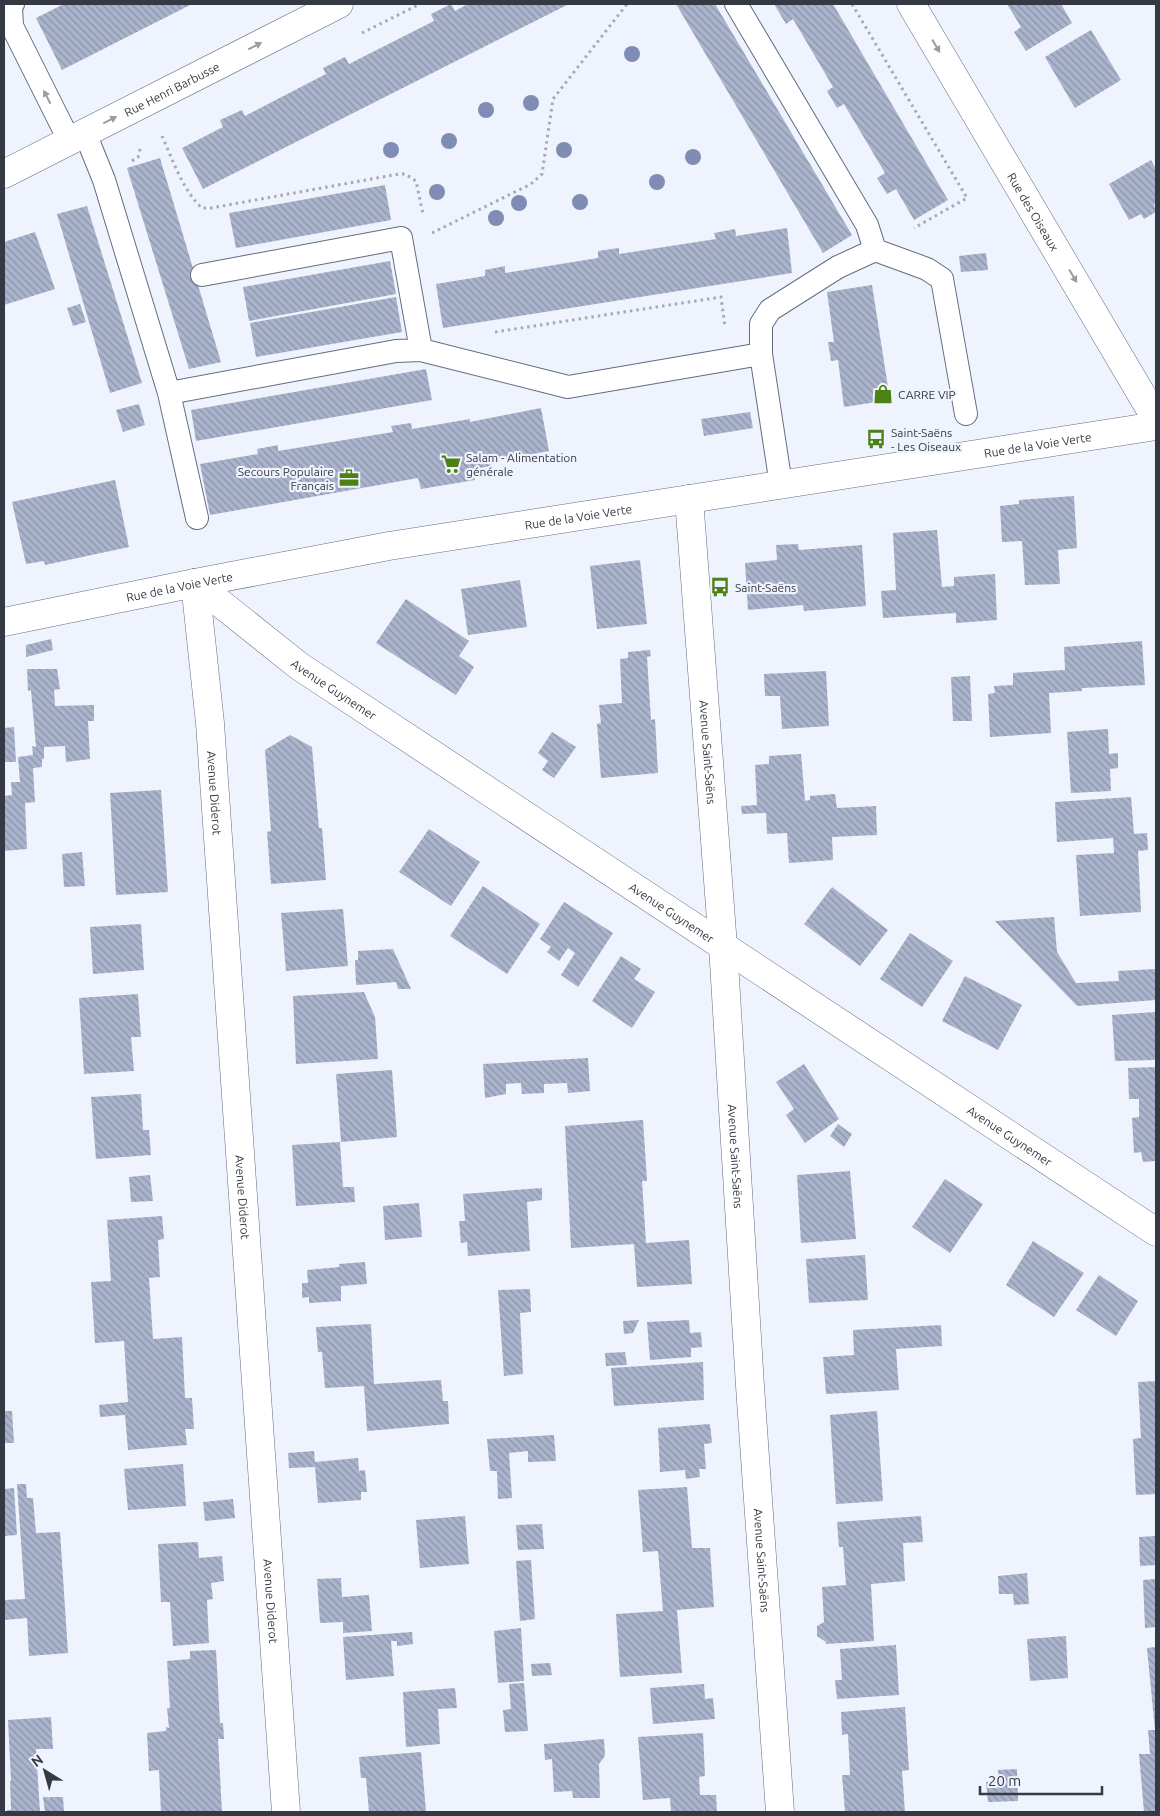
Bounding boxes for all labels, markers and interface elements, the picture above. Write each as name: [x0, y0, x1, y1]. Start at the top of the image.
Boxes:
one-way arrow: [932, 39, 941, 52]
one-way arrow: [247, 42, 262, 50]
street label: Rue Henri Barbusse: [122, 59, 221, 119]
one-way arrow: [43, 90, 51, 104]
one-way arrow: [103, 116, 117, 124]
street label: Rue des Oiseaux: [1005, 170, 1062, 253]
one-way arrow: [1068, 269, 1077, 282]
shop icon: CARRE VIP: [872, 383, 894, 405]
place label: CARRE VIP: [898, 388, 956, 401]
place label: Saint-Saëns - Les Oiseaux: [891, 426, 961, 453]
bus stop icon: Saint-Saëns - Les Oiseaux: [865, 428, 887, 450]
street label: Rue de la Voie Verte: [983, 430, 1092, 459]
place label: Salam - Alimentation générale: [466, 451, 577, 478]
supermarket icon: Salam - Alimentation générale: [440, 453, 462, 475]
place label: Secours Populaire Français: [238, 465, 334, 492]
office icon: Secours Populaire Français: [338, 467, 360, 489]
street label: Rue de la Voie Verte: [524, 502, 633, 531]
street label: Rue de la Voie Verte: [125, 569, 234, 603]
bus stop icon: Saint-Saëns: [709, 576, 731, 598]
place label: Saint-Saëns: [735, 581, 796, 594]
street label: Avenue Guynemer: [289, 656, 379, 722]
street label: Avenue Saint-Saëns: [698, 700, 719, 805]
street label: Avenue Diderot: [205, 750, 224, 836]
street label: Avenue Guynemer: [627, 880, 717, 945]
street label: Avenue Guynemer: [965, 1103, 1055, 1168]
street label: Avenue Saint-Saëns: [726, 1104, 746, 1209]
street label: Avenue Diderot: [234, 1154, 253, 1240]
street label: Avenue Saint-Saëns: [752, 1508, 772, 1613]
street label: Avenue Diderot: [262, 1558, 281, 1644]
north arrow: [20, 1746, 70, 1796]
text: N: [28, 1751, 46, 1770]
scale bar: [980, 1764, 1102, 1796]
text: 20 m: [988, 1772, 1021, 1789]

